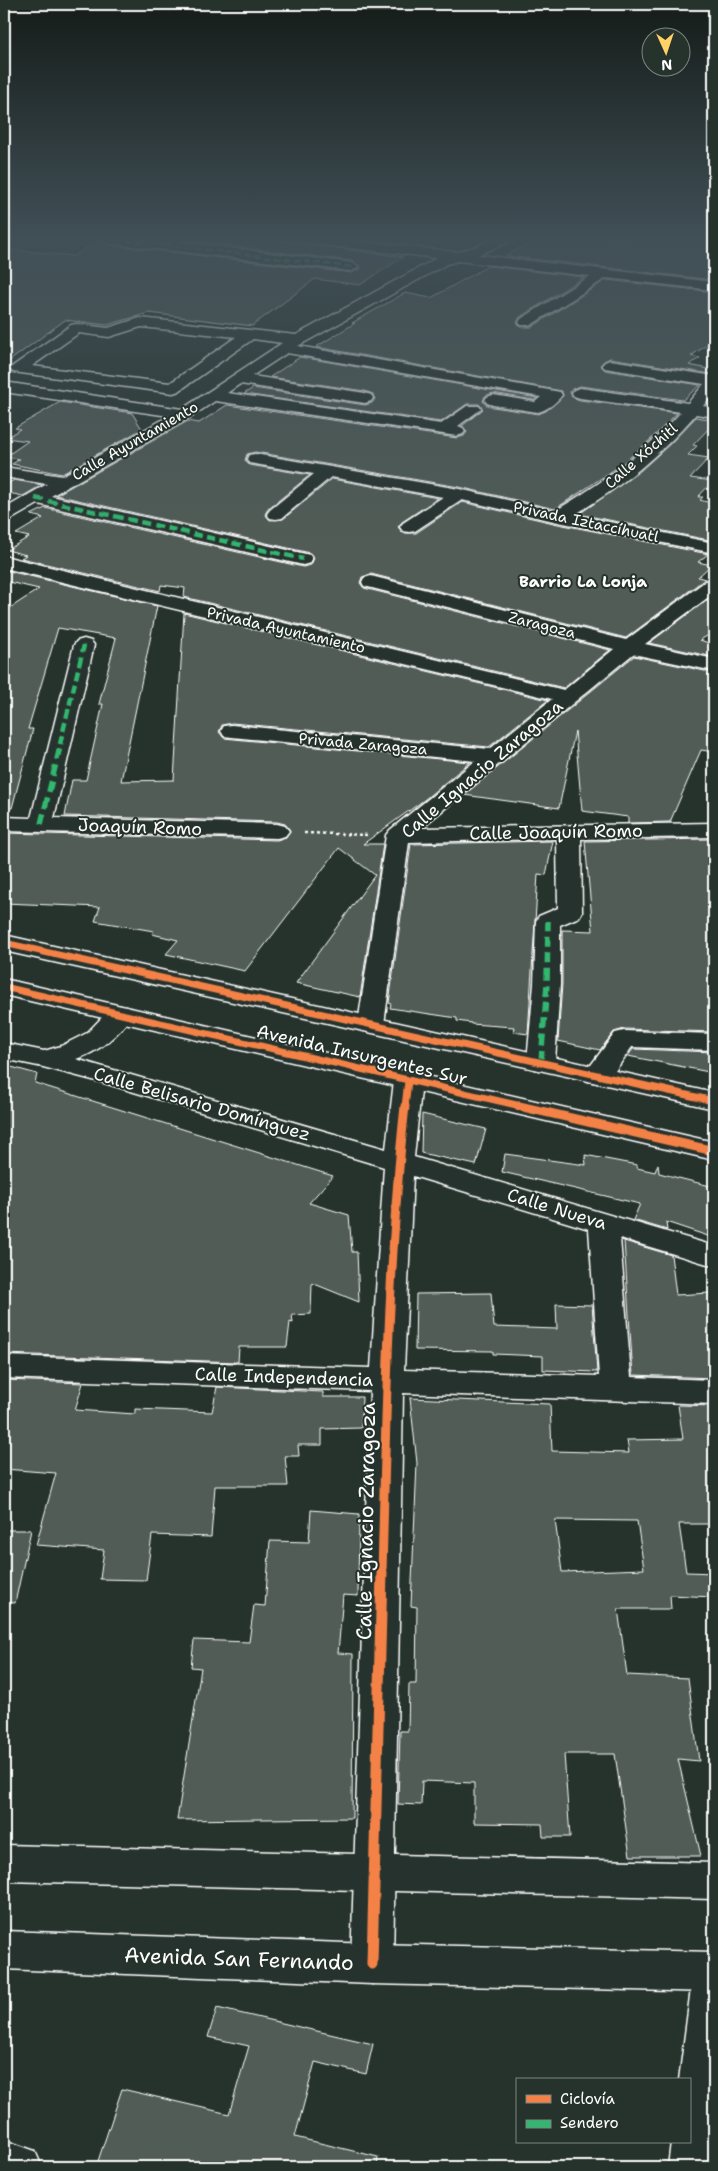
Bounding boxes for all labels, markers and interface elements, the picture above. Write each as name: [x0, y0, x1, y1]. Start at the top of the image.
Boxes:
north arrow: [640, 28, 690, 78]
text: N: [661, 56, 673, 74]
street label: Calle Ayuntamiento: [68, 397, 202, 485]
street label: Calle Xóchitl: [600, 418, 682, 493]
street label: Privada Iztaccíhuatl: [512, 497, 661, 547]
district label: Barrio La Lonja: [519, 571, 647, 592]
street label: Privada Ayuntamiento: [205, 602, 367, 658]
street label: Zaragoza: [506, 607, 578, 643]
street label: Calle Ignacio Zaragoza: [396, 694, 568, 844]
street label: Privada Zaragoza: [298, 728, 429, 760]
street label: Joaquín Romo: [77, 813, 203, 841]
street label: Calle Joaquín Romo: [469, 818, 643, 846]
street label: Avenida Insurgentes Sur: [254, 1019, 470, 1091]
street label: Calle Belisario Domínguez: [91, 1062, 313, 1146]
street label: Calle Nueva: [504, 1182, 610, 1236]
street label: Calle Independencia: [194, 1362, 374, 1392]
street label: Calle Ignacio Zaragoza: [350, 1402, 382, 1640]
street label: Avenida San Fernando: [124, 1941, 354, 1977]
legend: [516, 2078, 690, 2144]
text: Ciclovía: [560, 2089, 616, 2109]
text: Sendero: [560, 2113, 619, 2133]

